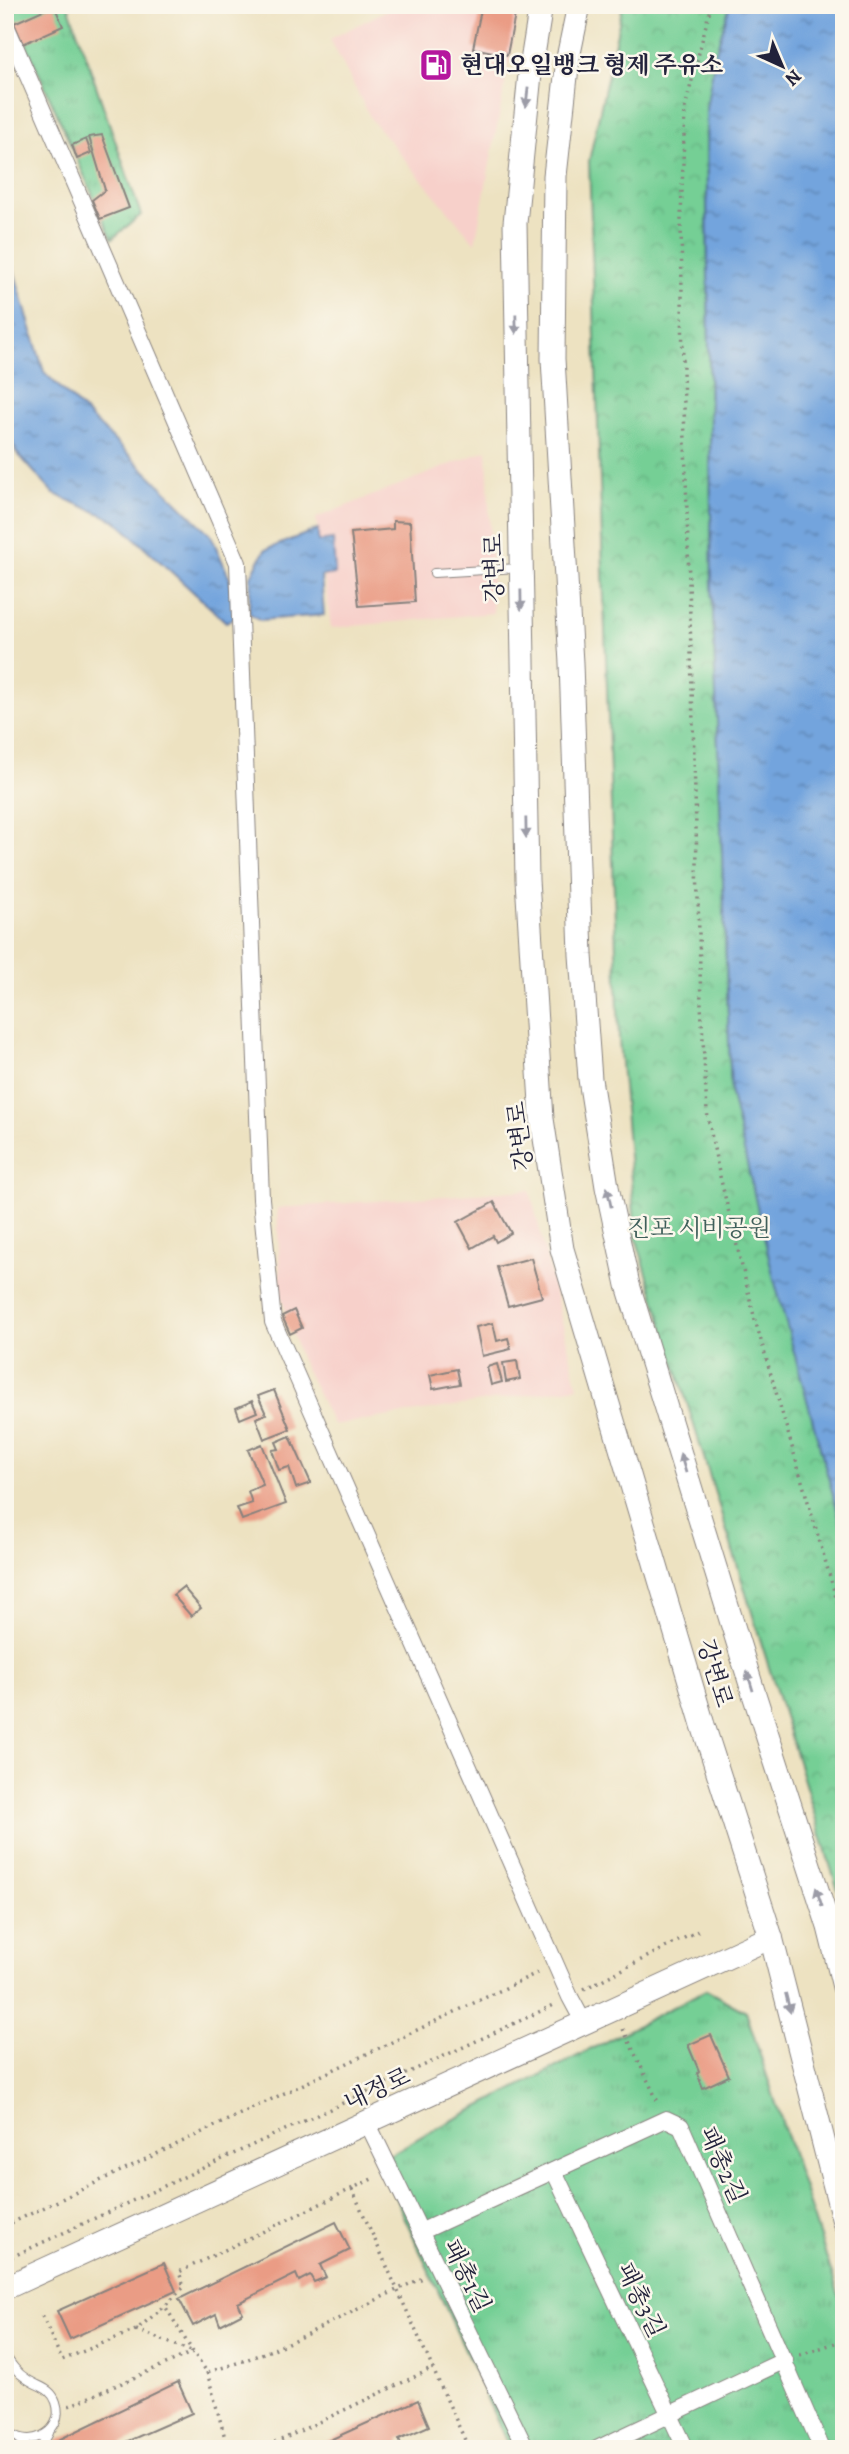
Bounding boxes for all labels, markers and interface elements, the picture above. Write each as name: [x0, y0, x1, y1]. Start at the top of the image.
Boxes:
north arrow: [748, 32, 818, 102]
fuel station icon: 현대오일뱅크 형제 주유소: [417, 46, 455, 84]
place label: 현대오일뱅크 형제 주유소: [460, 49, 723, 81]
text: N: [779, 63, 807, 92]
one-way arrow: [522, 86, 533, 108]
one-way arrow: [510, 313, 522, 335]
street label: 강변로: [477, 533, 511, 603]
one-way arrow: [515, 590, 526, 612]
one-way arrow: [520, 817, 531, 839]
street label: 강변로: [500, 1100, 540, 1172]
one-way arrow: [604, 1186, 615, 1208]
park label: 진포 시비공원: [627, 1212, 771, 1244]
one-way arrow: [678, 1452, 688, 1473]
street label: 강변로: [690, 1635, 740, 1711]
one-way arrow: [744, 1670, 754, 1691]
one-way arrow: [813, 1887, 824, 1908]
one-way arrow: [783, 1993, 794, 2015]
street label: 내정로: [339, 2060, 415, 2118]
street label: 패총2길: [692, 2122, 754, 2208]
street label: 패총1길: [436, 2234, 498, 2318]
street label: 패총3길: [609, 2257, 673, 2343]

